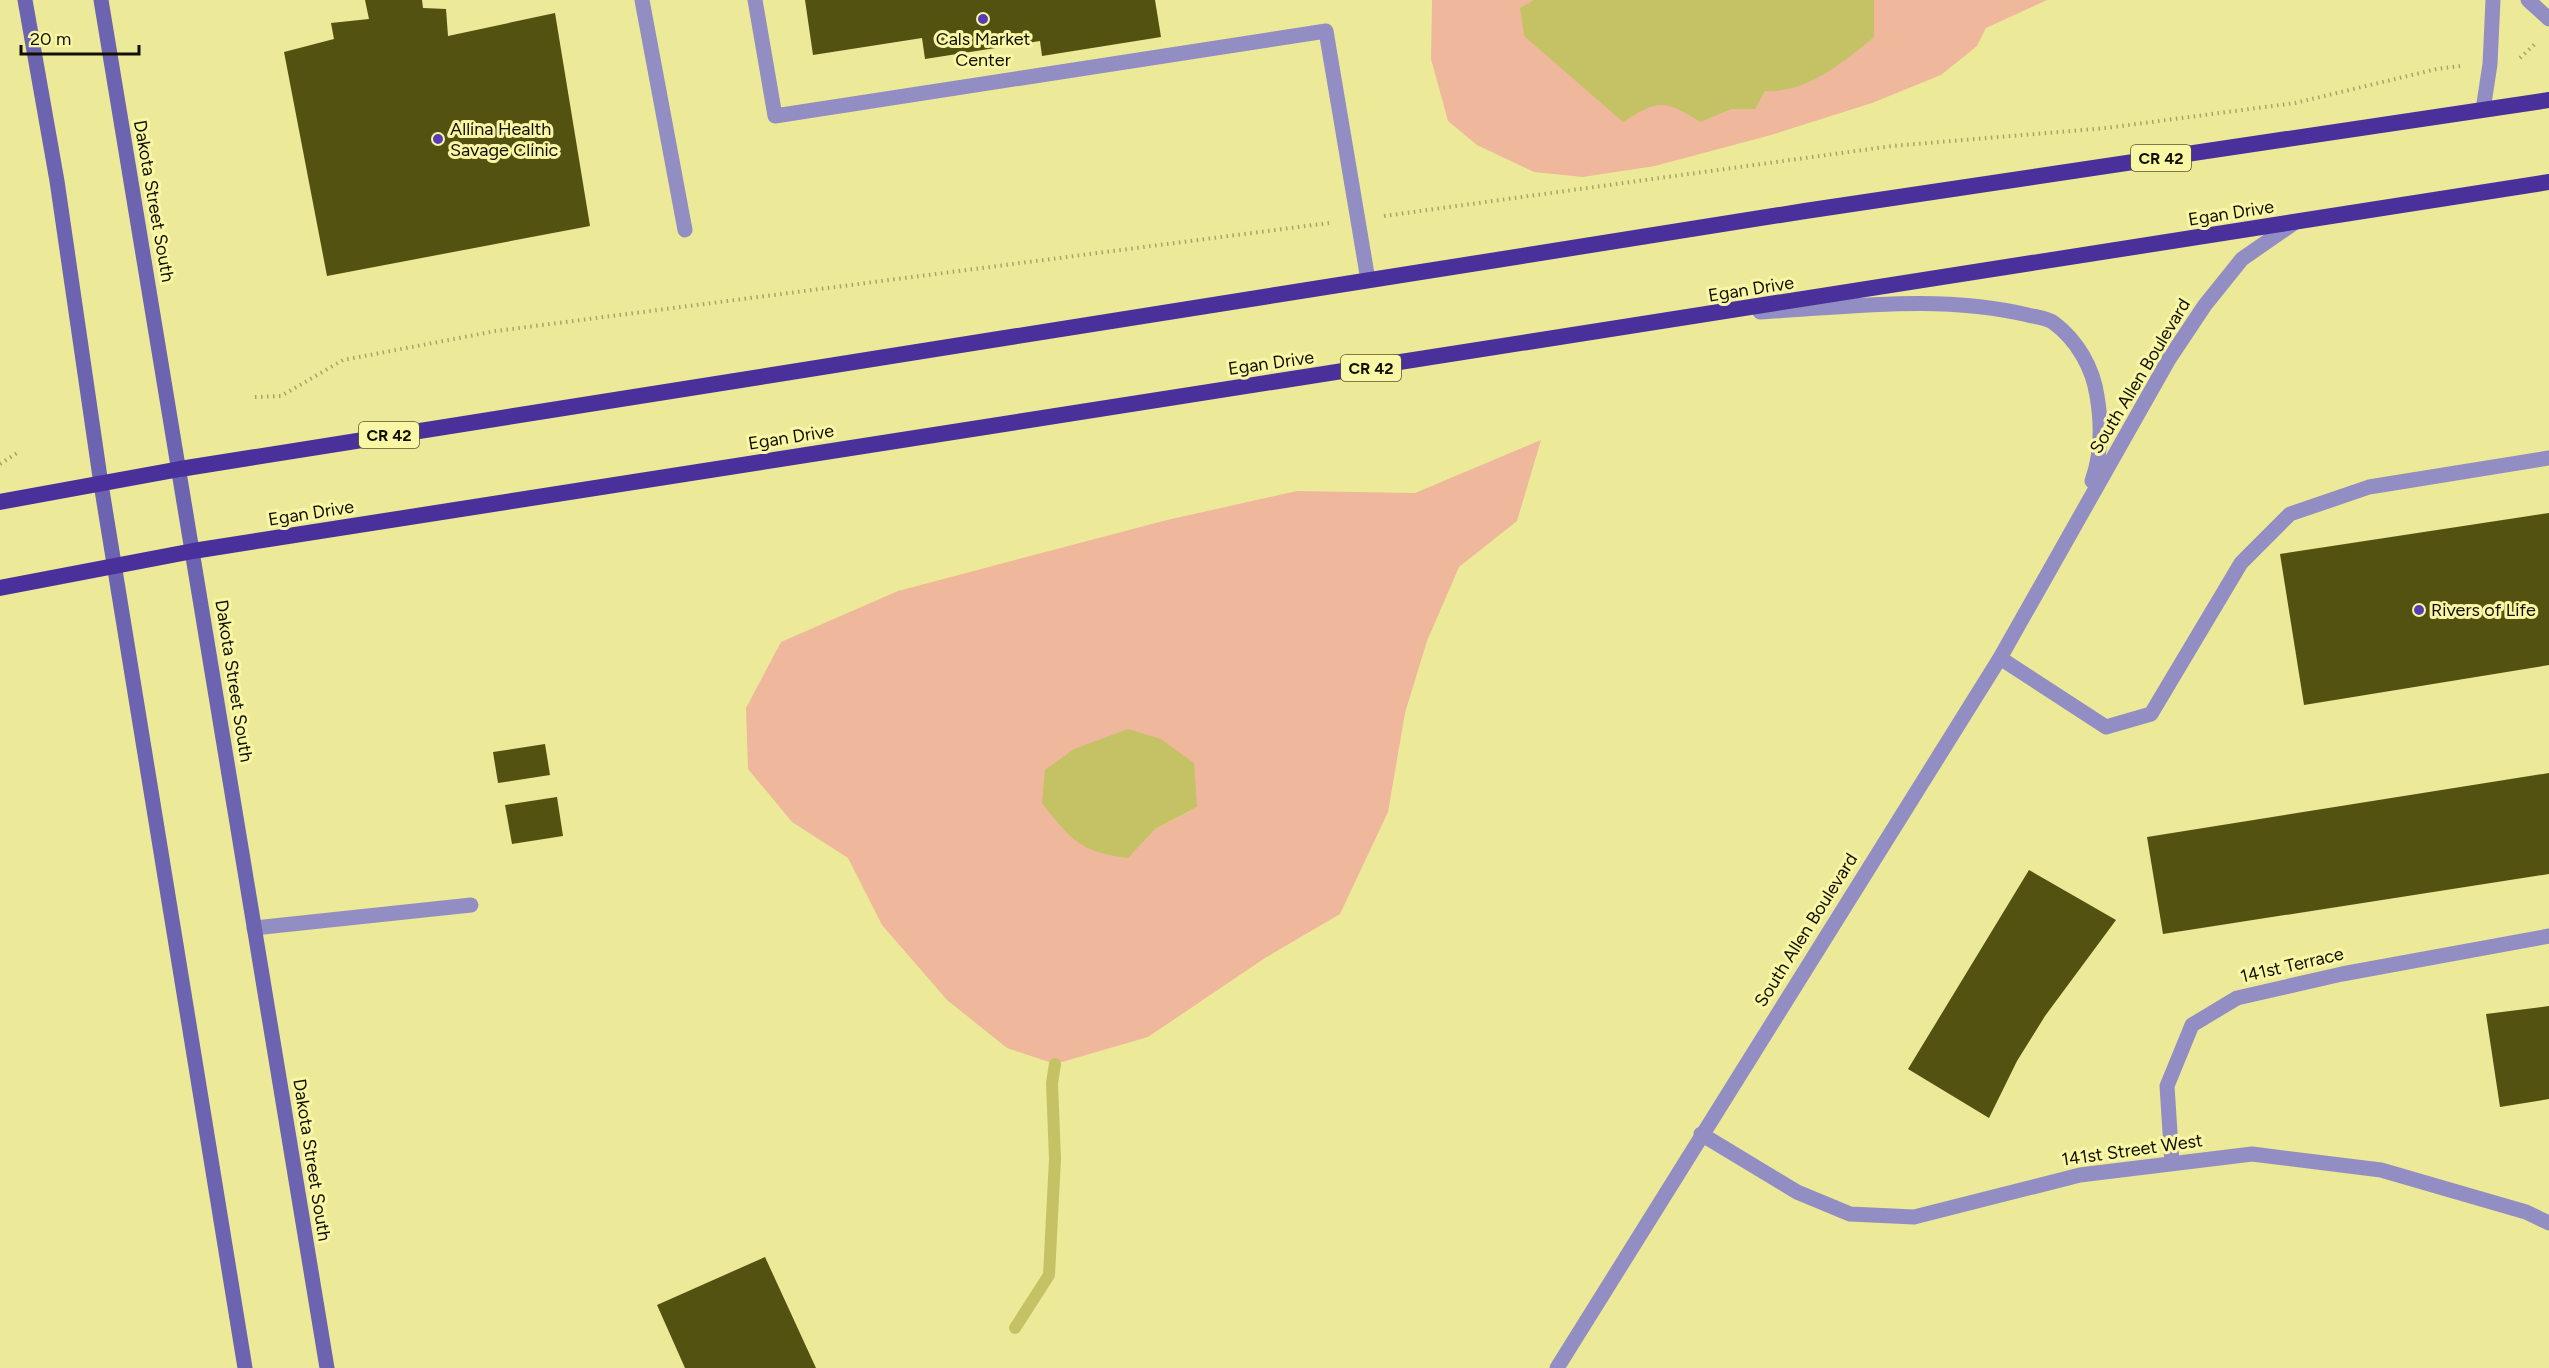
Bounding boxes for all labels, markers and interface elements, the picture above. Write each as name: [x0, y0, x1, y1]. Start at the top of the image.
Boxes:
marker: Cals Market Center: [976, 12, 990, 26]
scale bar: [21, 18, 140, 56]
text: 20 m: [30, 28, 71, 50]
place label: Cals Market Center: [936, 28, 1030, 71]
street label: Dakota Street South: [129, 118, 179, 284]
place label: Allina Health Savage Clinic: [450, 118, 559, 161]
marker: Allina Health Savage Clinic: [431, 132, 445, 146]
road number: CR 42: [2131, 145, 2191, 171]
street label: Egan Drive: [2187, 195, 2276, 231]
street label: Egan Drive: [1707, 271, 1796, 307]
street label: South Allen Boulevard: [2085, 294, 2195, 458]
street label: Egan Drive: [1227, 346, 1316, 380]
road number: CR 42: [1341, 355, 1401, 381]
street label: Egan Drive: [747, 419, 836, 455]
road number: CR 42: [359, 422, 419, 448]
street label: Egan Drive: [267, 495, 356, 531]
street label: Dakota Street South: [210, 598, 258, 764]
place label: Rivers of Life: [2431, 599, 2536, 621]
marker: Rivers of Life: [2412, 603, 2426, 617]
street label: South Allen Boulevard: [1750, 849, 1862, 1011]
street label: 141st Terrace: [2238, 942, 2346, 988]
street label: Dakota Street South: [288, 1077, 336, 1243]
street label: 141st Street West: [2060, 1129, 2204, 1171]

